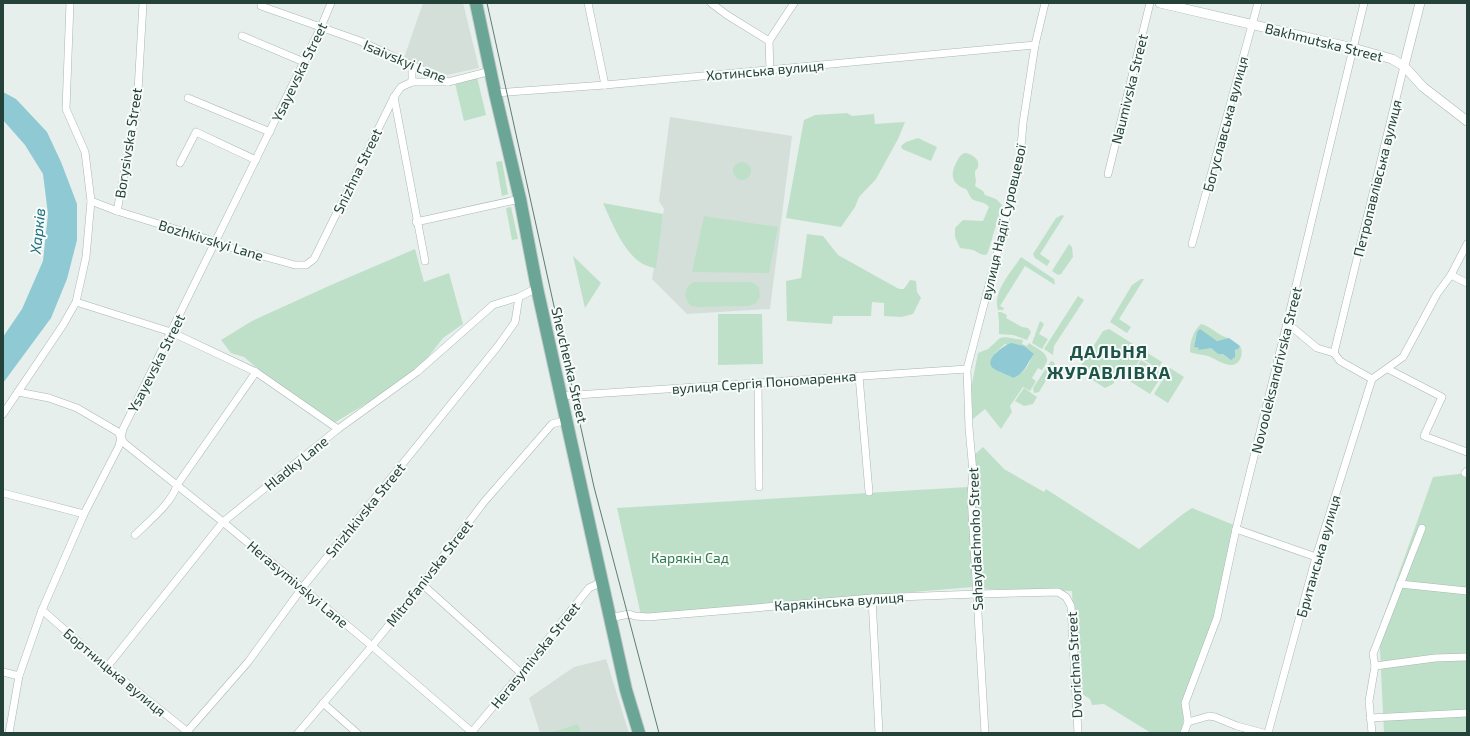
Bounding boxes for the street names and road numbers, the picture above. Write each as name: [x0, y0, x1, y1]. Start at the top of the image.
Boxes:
street label: Bakhmutska Street: [1263, 19, 1385, 65]
street label: Ysayevska Street: [268, 20, 330, 124]
street label: Naumivska Street: [1107, 32, 1151, 146]
street label: Isaivskyi Lane: [361, 36, 449, 86]
street label: Богуславська вулиця: [1199, 54, 1251, 194]
street label: Хотинська вулиця: [705, 56, 825, 84]
street label: Borysivska Street: [111, 87, 145, 199]
street label: Петропавлівська вулиця: [1349, 98, 1405, 258]
street label: Snizhna Street: [329, 126, 385, 216]
street label: вулиця Надії Суровцевої: [977, 142, 1029, 302]
street label: Bozhkivskyi Lane: [157, 216, 265, 264]
street label: Novooleksandrivska Street: [1247, 285, 1305, 455]
street label: Shevchenka Street: [548, 305, 592, 425]
street label: Ysayevska Street: [124, 311, 188, 415]
street label: вулиця Сергія Пономаренка: [671, 367, 857, 397]
street label: Hladky Lane: [261, 432, 331, 494]
street label: Snizhkivska Street: [322, 459, 408, 561]
street label: Sahaydachnoho Street: [964, 467, 986, 611]
street label: Британська вулиця: [1292, 493, 1344, 619]
street label: Mitrofanivska Street: [382, 516, 476, 630]
street label: Herasymivskyi Lane: [244, 537, 352, 631]
street label: Карякінська вулиця: [773, 588, 905, 614]
street label: Herasymivska Street: [487, 598, 583, 712]
street label: Dvorichna Street: [1063, 611, 1085, 719]
street label: Бортницька вулиця: [60, 624, 170, 720]

